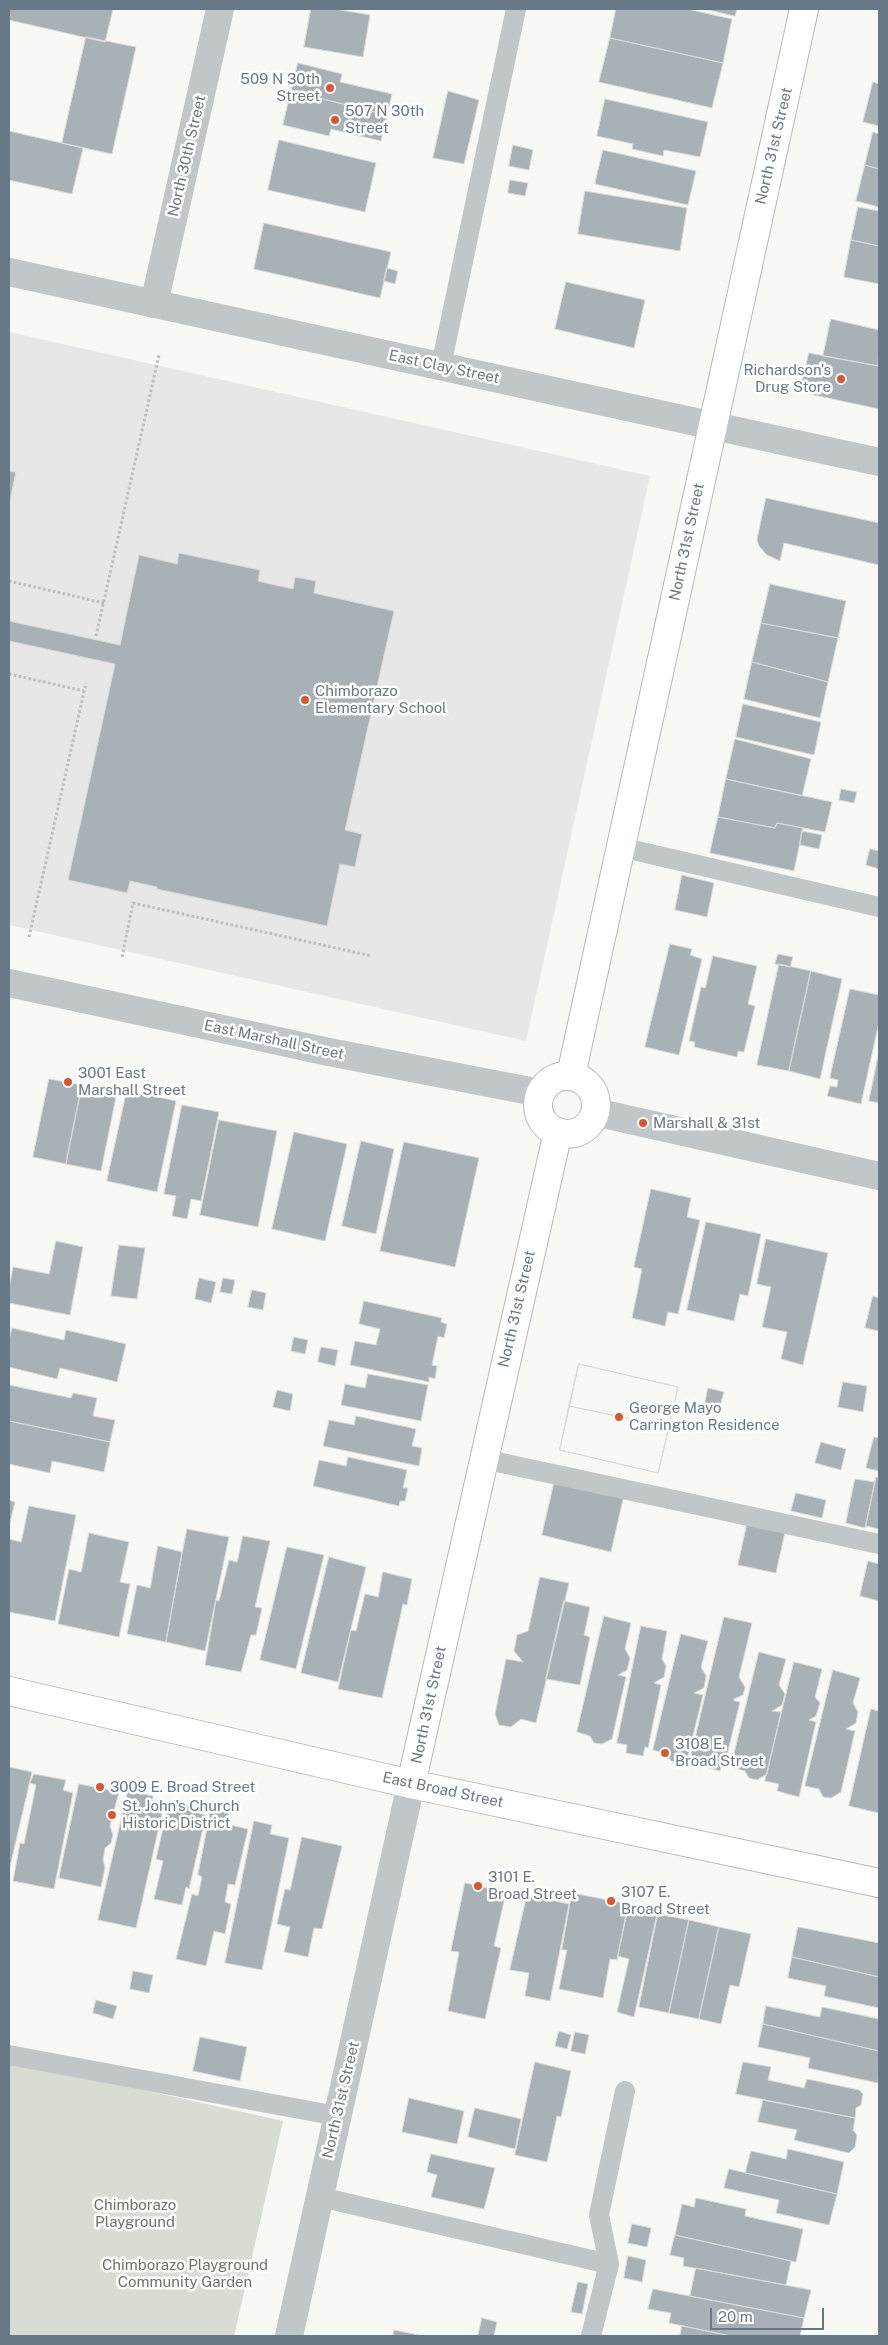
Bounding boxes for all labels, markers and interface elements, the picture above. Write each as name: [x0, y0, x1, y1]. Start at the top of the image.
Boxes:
place label: 509 N 30th Street: [240, 70, 320, 105]
marker: 509 N 30th Street: [324, 82, 336, 94]
street label: North 31st Street: [752, 86, 796, 206]
street label: North 30th Street: [164, 94, 210, 218]
place label: 507 N 30th Street: [345, 102, 424, 137]
marker: 507 N 30th Street: [329, 114, 341, 126]
street label: East Clay Street: [387, 346, 501, 388]
place label: Richardson's Drug Store: [743, 361, 831, 396]
marker: Richardson's Drug Store: [835, 373, 847, 385]
street label: North 31st Street: [666, 482, 708, 602]
place label: Chimborazo Elementary School: [315, 682, 447, 717]
marker: Chimborazo Elementary School: [299, 694, 311, 706]
street label: East Marshall Street: [202, 1016, 346, 1064]
place label: 3001 East Marshall Street: [78, 1064, 186, 1099]
marker: 3001 East Marshall Street: [62, 1076, 74, 1088]
place label: Marshall & 31st: [653, 1114, 760, 1132]
marker: Marshall & 31st: [637, 1117, 649, 1129]
street label: North 31st Street: [495, 1249, 539, 1369]
place label: George Mayo Carrington Residence: [629, 1399, 780, 1434]
marker: George Mayo Carrington Residence: [613, 1411, 625, 1423]
street label: North 31st Street: [408, 1645, 450, 1765]
place label: 3108 E. Broad Street: [675, 1735, 764, 1770]
marker: 3108 E. Broad Street: [659, 1747, 671, 1759]
street label: East Broad Street: [381, 1768, 505, 1812]
place label: 3009 E. Broad Street: [110, 1778, 255, 1796]
marker: 3009 E. Broad Street: [94, 1781, 106, 1793]
place label: St. John's Church Historic District: [122, 1797, 239, 1832]
marker: St. John's Church Historic District: [106, 1809, 118, 1821]
place label: 3101 E. Broad Street: [488, 1868, 577, 1903]
marker: 3101 E. Broad Street: [472, 1880, 484, 1892]
place label: 3107 E. Broad Street: [621, 1883, 710, 1918]
marker: 3107 E. Broad Street: [605, 1895, 617, 1907]
street label: North 31st Street: [319, 2040, 363, 2160]
park label: Chimborazo Playground: [94, 2196, 176, 2231]
park label: Chimborazo Playground Community Garden: [102, 2256, 268, 2291]
scale bar: [713, 2298, 827, 2330]
text: 20 m: [718, 2308, 753, 2325]

